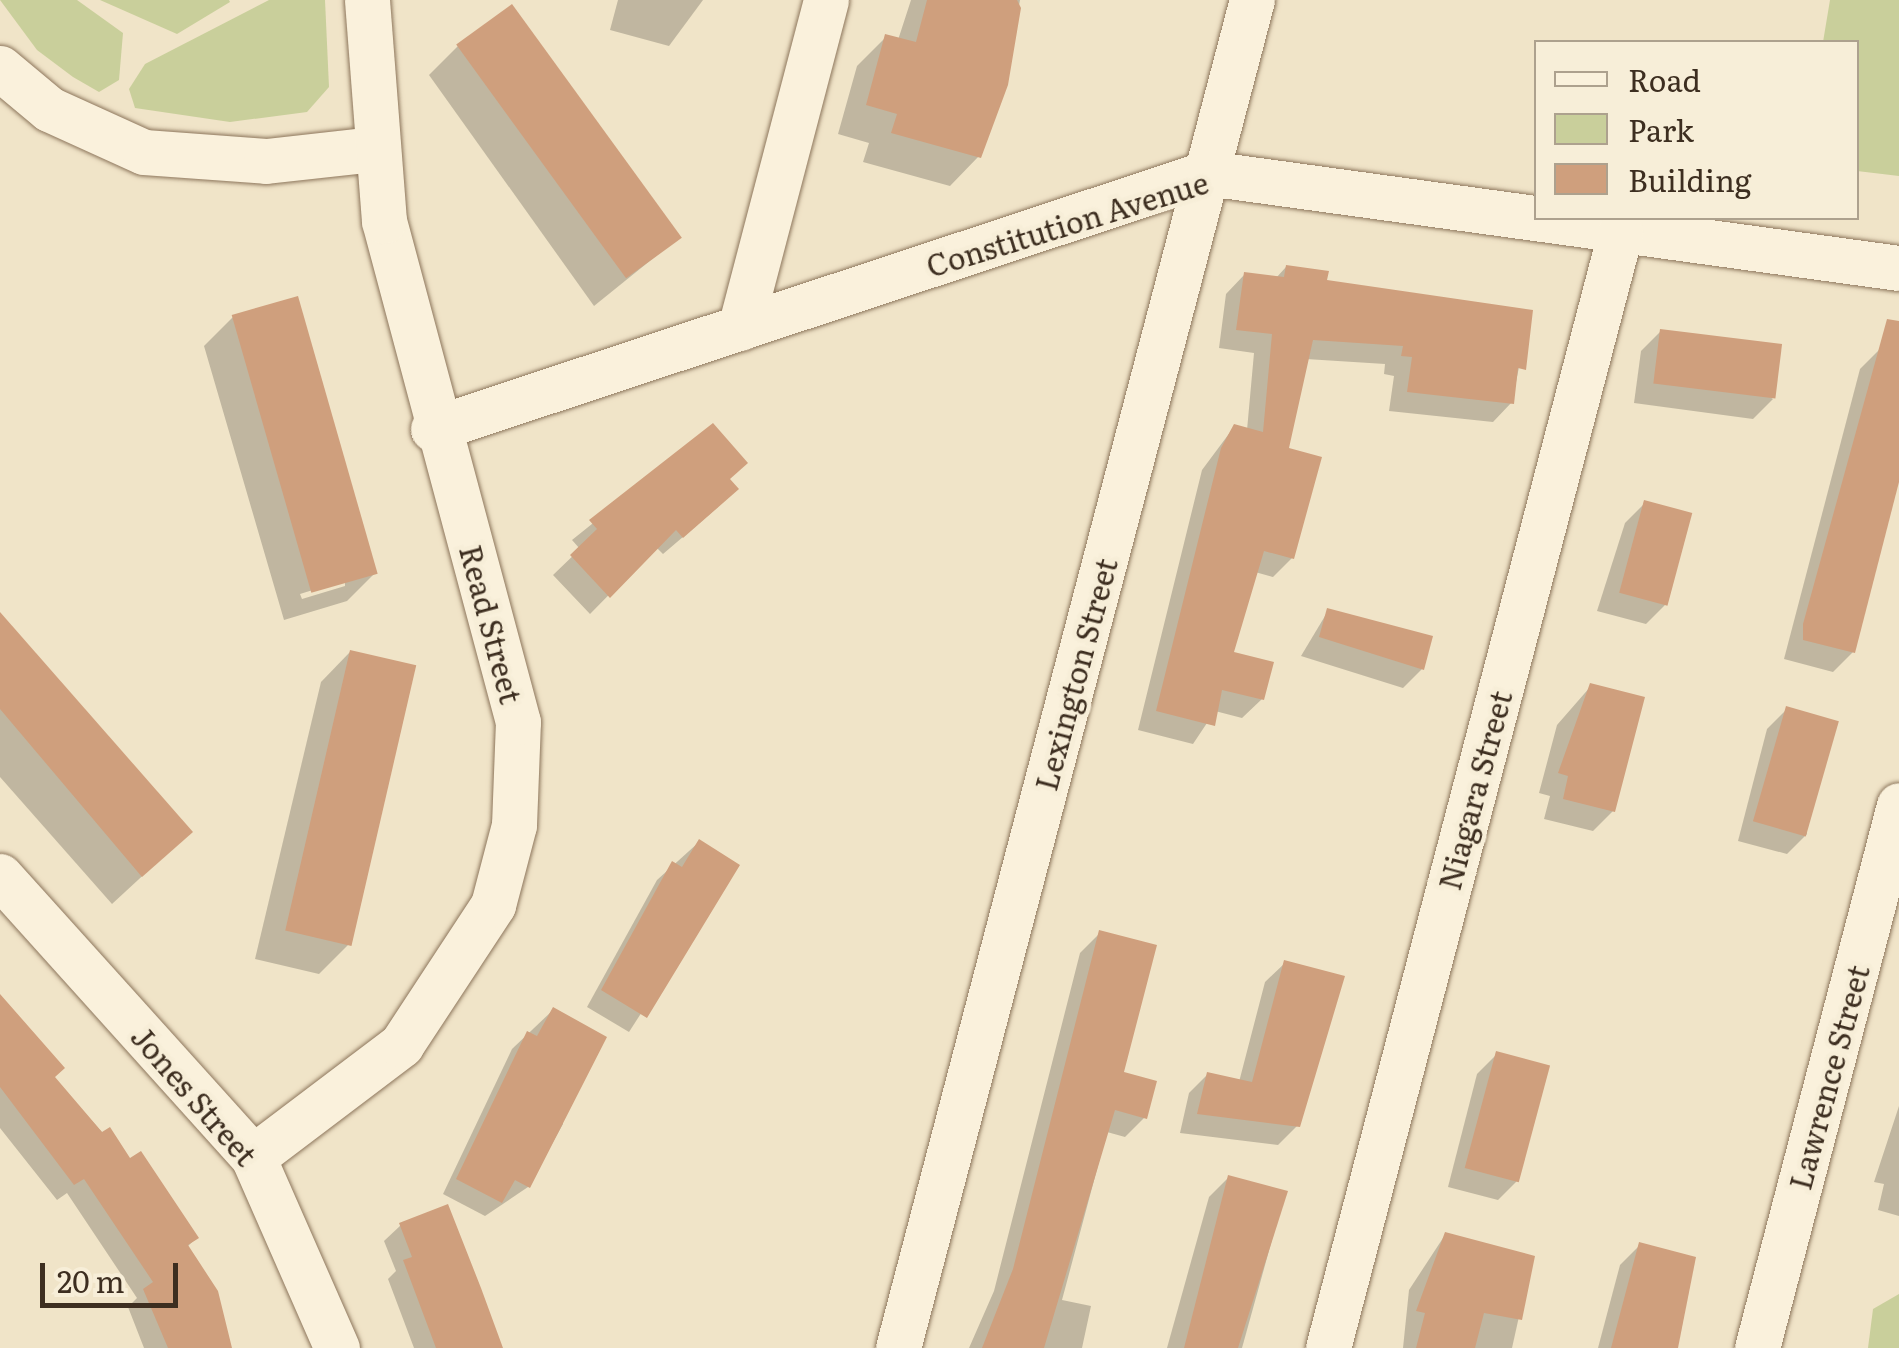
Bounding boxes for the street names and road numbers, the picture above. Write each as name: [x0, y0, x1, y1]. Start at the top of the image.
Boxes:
street label: Constitution Avenue: [922, 163, 1212, 283]
street label: Read Street: [454, 541, 530, 707]
street label: Lexington Street: [1027, 554, 1123, 794]
street label: Niagara Street: [1430, 686, 1518, 894]
street label: Lawrence Street: [1781, 961, 1875, 1193]
street label: Jones Street: [125, 1018, 265, 1172]

